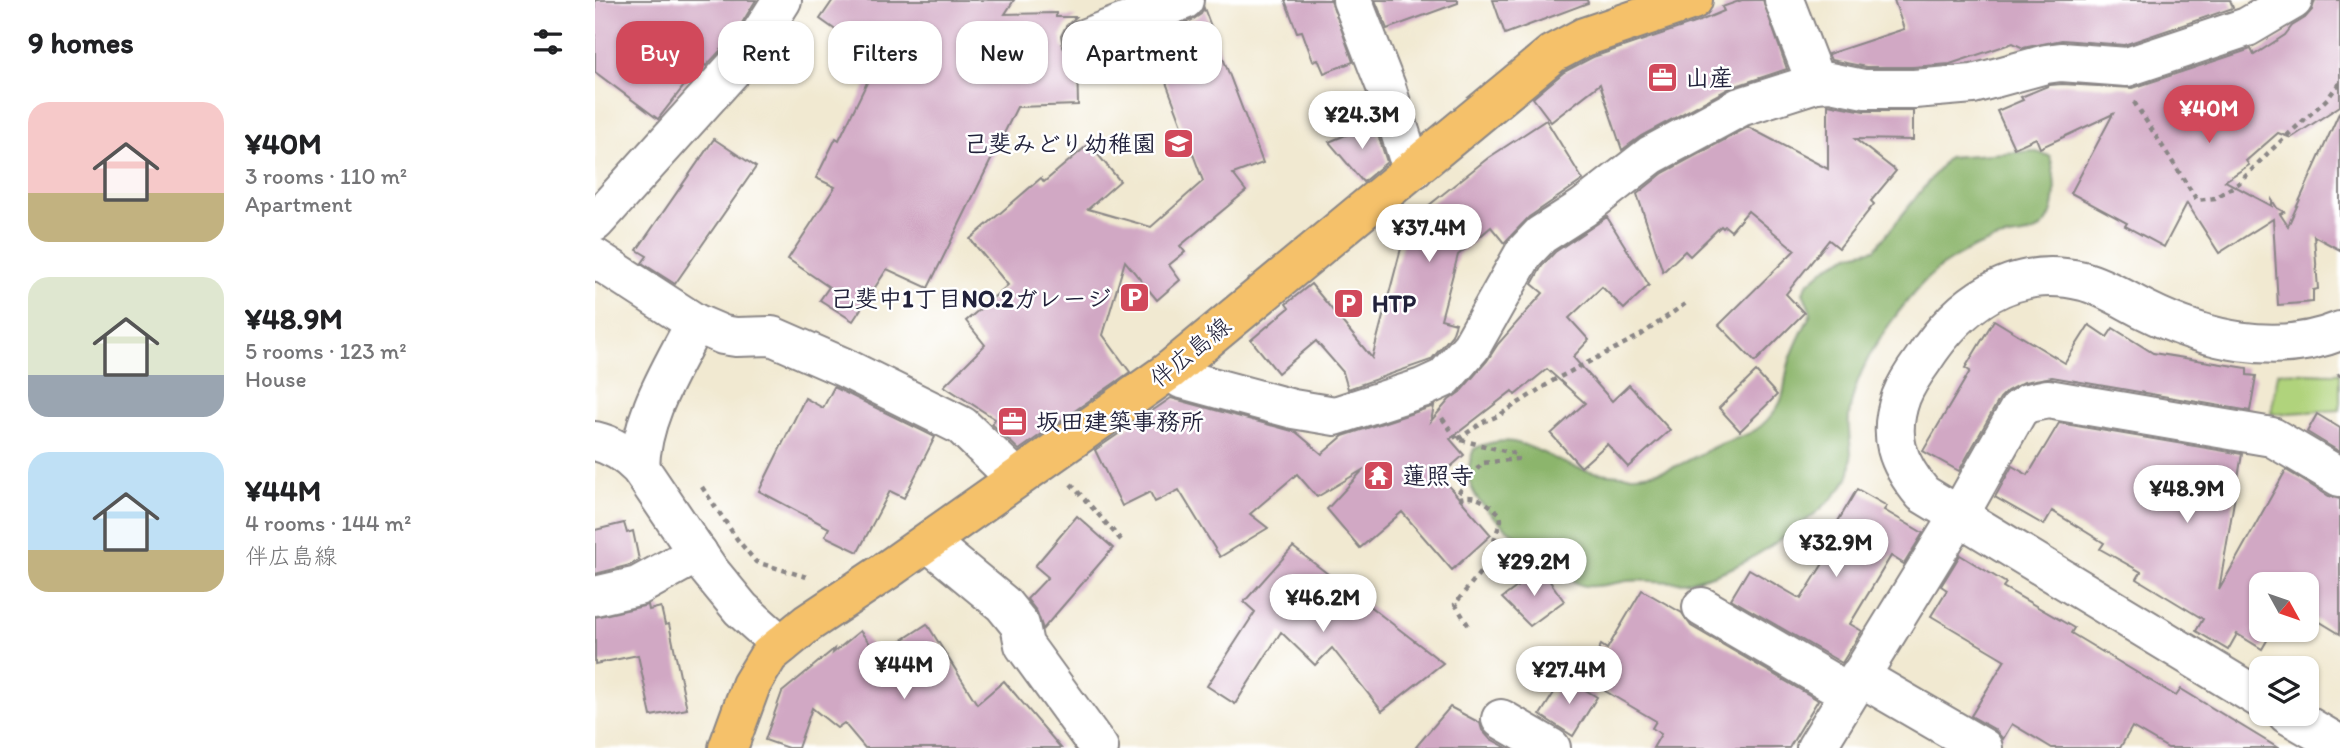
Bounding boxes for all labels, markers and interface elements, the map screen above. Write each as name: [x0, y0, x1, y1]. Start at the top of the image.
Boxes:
chip: Buy: [616, 21, 704, 84]
chip: Rent: [718, 21, 814, 84]
chip: Filters: [828, 21, 942, 84]
chip: New: [956, 21, 1048, 84]
chip: Apartment: [1062, 21, 1222, 84]
icon: filters: [529, 23, 567, 61]
text: 9 homes: [28, 24, 134, 61]
office icon: 山産: [1645, 60, 1679, 94]
place label: 山産: [1685, 63, 1733, 92]
pin: ¥40M: [2168, 86, 2250, 145]
pin: ¥24.3M: [1305, 92, 1419, 151]
text: ¥40M: [2180, 94, 2238, 122]
text: ¥24.3M: [1324, 100, 1400, 128]
text: ¥40M: [245, 125, 322, 162]
school or university icon: 己斐みどり幼稚園: [1162, 126, 1196, 160]
place label: 己斐みどり幼稚園: [964, 129, 1156, 158]
icon: home: [84, 130, 168, 214]
text: 3 rooms · 110 m²: [245, 162, 407, 190]
text: Apartment: [245, 190, 352, 218]
pin: ¥37.4M: [1372, 204, 1486, 264]
text: ¥37.4M: [1392, 213, 1466, 241]
parking icon: 己斐中1丁目NO.2ガレージ: [1117, 281, 1151, 315]
place label: 己斐中1丁目NO.2ガレージ: [830, 284, 1111, 313]
parking icon: HTP: [1332, 286, 1366, 320]
place label: HTP: [1372, 289, 1416, 318]
text: ¥48.9M: [245, 300, 343, 337]
icon: home: [84, 305, 168, 389]
street label: 伴広島線: [1144, 311, 1236, 393]
text: 5 rooms · 123 m²: [245, 337, 407, 365]
text: House: [245, 365, 307, 393]
office icon: 坂田建築事務所: [996, 404, 1030, 438]
place label: 坂田建築事務所: [1036, 407, 1204, 436]
temple icon: 蓮照寺: [1362, 458, 1396, 492]
place label: 蓮照寺: [1402, 461, 1474, 490]
pin: ¥48.9M: [2130, 466, 2244, 525]
text: ¥44M: [245, 472, 321, 509]
text: ¥48.9M: [2149, 474, 2225, 502]
icon: home: [84, 480, 168, 564]
text: 4 rooms · 144 m²: [245, 509, 411, 537]
pin: ¥32.9M: [1779, 520, 1893, 579]
text: ¥32.9M: [1799, 528, 1873, 556]
pin: ¥29.2M: [1477, 538, 1591, 598]
text: 伴広島線: [245, 542, 337, 570]
text: ¥29.2M: [1498, 547, 1570, 575]
north arrow: [2249, 572, 2319, 642]
map controls: [2249, 572, 2319, 726]
pin: ¥46.2M: [1266, 574, 1380, 634]
text: ¥46.2M: [1286, 583, 1360, 611]
pin: ¥44M: [863, 642, 945, 701]
pin: ¥27.4M: [1512, 646, 1626, 706]
text: ¥44M: [875, 650, 933, 678]
text: ¥27.4M: [1532, 655, 1606, 683]
button: layers: [2249, 656, 2319, 726]

